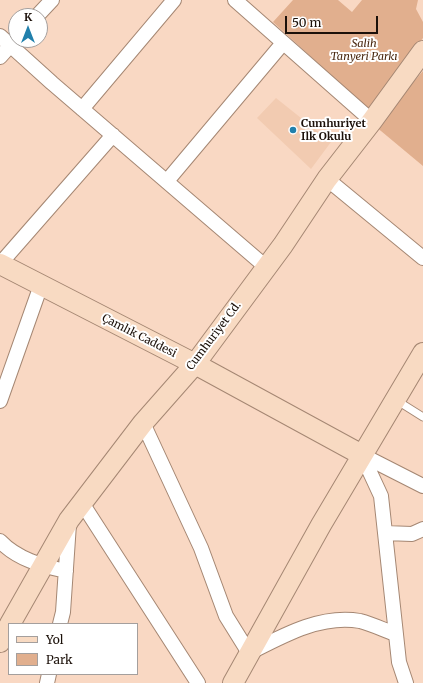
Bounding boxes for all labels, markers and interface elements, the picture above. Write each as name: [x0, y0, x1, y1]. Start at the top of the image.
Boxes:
north arrow: [8, 8, 48, 48]
scale bar: [287, 8, 380, 34]
text: K: [24, 10, 32, 24]
text: 50 m: [292, 15, 321, 30]
park label: Salih Tanyeri Parkı: [330, 37, 398, 63]
place label: Cumhuriyet Ilk Okulu: [301, 117, 366, 143]
marker: Cumhuriyet Ilk Okulu: [288, 125, 298, 135]
street label: Cumhuriyet Cd.: [184, 299, 244, 373]
street label: Çamlık Caddesi: [100, 312, 178, 360]
legend: [8, 623, 138, 675]
text: Yol: [46, 632, 63, 647]
text: Park: [46, 652, 73, 667]

